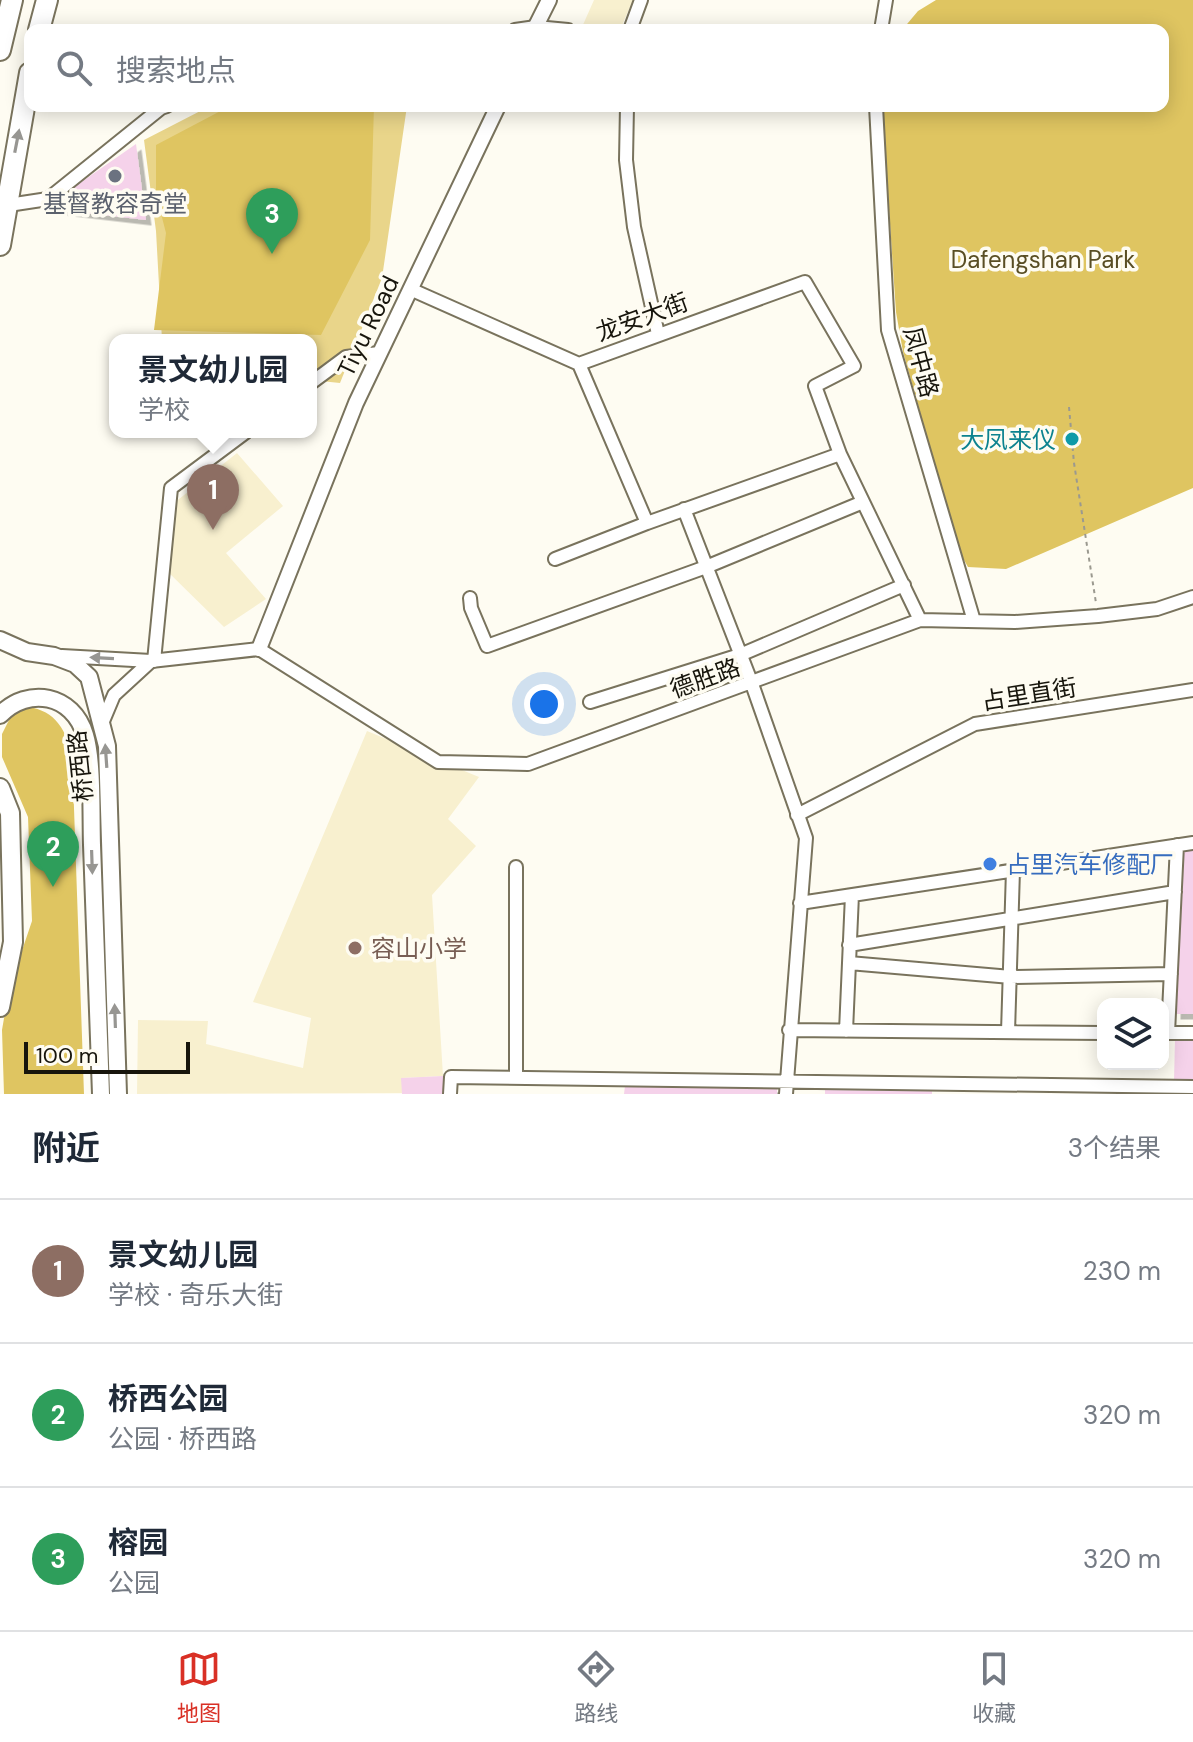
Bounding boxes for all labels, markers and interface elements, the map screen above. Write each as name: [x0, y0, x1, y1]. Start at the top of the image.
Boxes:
search box: [24, 24, 1169, 112]
icon: search: [52, 46, 96, 90]
text: 搜索地点: [116, 51, 236, 90]
one-way arrow: [11, 128, 23, 153]
marker: 基督教容奇堂: [106, 167, 124, 185]
place label: 基督教容奇堂: [43, 188, 187, 219]
pin: 3: [246, 188, 298, 254]
park label: Dafengshan Park: [951, 244, 1135, 275]
street label: Tiyu Road: [330, 270, 406, 382]
street label: 龙安大街: [592, 286, 692, 348]
street label: 凤中路: [897, 323, 945, 401]
popup: [109, 334, 317, 438]
text: 景文幼儿园: [138, 350, 288, 389]
text: 学校: [138, 393, 190, 427]
place label: 大凤来仪: [960, 424, 1056, 455]
marker: 大凤来仪: [1063, 430, 1081, 448]
pin: 1: [187, 464, 239, 530]
street label: 德胜路: [666, 651, 744, 705]
one-way arrow: [89, 652, 114, 665]
street label: 占里直街: [979, 671, 1079, 717]
your location: [524, 684, 564, 724]
street label: 桥西路: [61, 729, 99, 803]
one-way arrow: [100, 743, 113, 768]
pin: 2: [27, 821, 79, 887]
place label: 占里汽车修配厂: [1006, 849, 1174, 880]
one-way arrow: [86, 850, 99, 875]
marker: 占里汽车修配厂: [981, 855, 999, 873]
place label: 容山小学: [371, 933, 467, 964]
marker: 容山小学: [346, 939, 364, 957]
map controls: [1097, 998, 1169, 1070]
button: layers: [1097, 998, 1169, 1070]
one-way arrow: [109, 1003, 122, 1028]
scale bar: [24, 1038, 190, 1074]
text: 100 m: [36, 1041, 98, 1070]
text: 附近: [32, 1126, 100, 1171]
text: 3个结果: [1068, 1131, 1161, 1165]
text: 景文幼儿园: [108, 1235, 258, 1274]
text: 1: [53, 1254, 63, 1288]
text: 230 m: [1083, 1254, 1161, 1288]
text: 学校 · 奇乐大街: [108, 1278, 283, 1312]
text: 桥西公园: [108, 1379, 228, 1418]
text: 2: [50, 1398, 66, 1432]
text: 320 m: [1083, 1398, 1161, 1432]
text: 公园 · 桥西路: [108, 1422, 257, 1456]
text: 榕园: [108, 1523, 168, 1562]
text: 3: [50, 1542, 66, 1576]
text: 320 m: [1083, 1542, 1161, 1576]
text: 公园: [108, 1566, 160, 1600]
tab: 地图: [177, 1647, 221, 1728]
tab: 路线: [574, 1647, 618, 1728]
tab: 收藏: [972, 1647, 1016, 1728]

